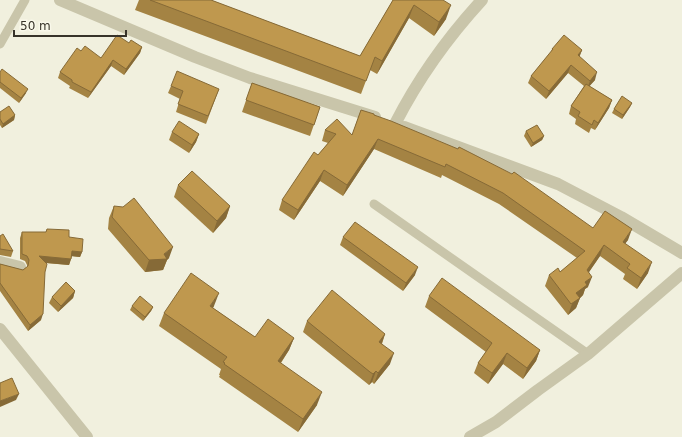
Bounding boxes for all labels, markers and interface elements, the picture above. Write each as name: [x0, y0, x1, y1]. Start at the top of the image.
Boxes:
scale bar: [14, 12, 126, 38]
text: 50 m: [20, 19, 51, 33]

